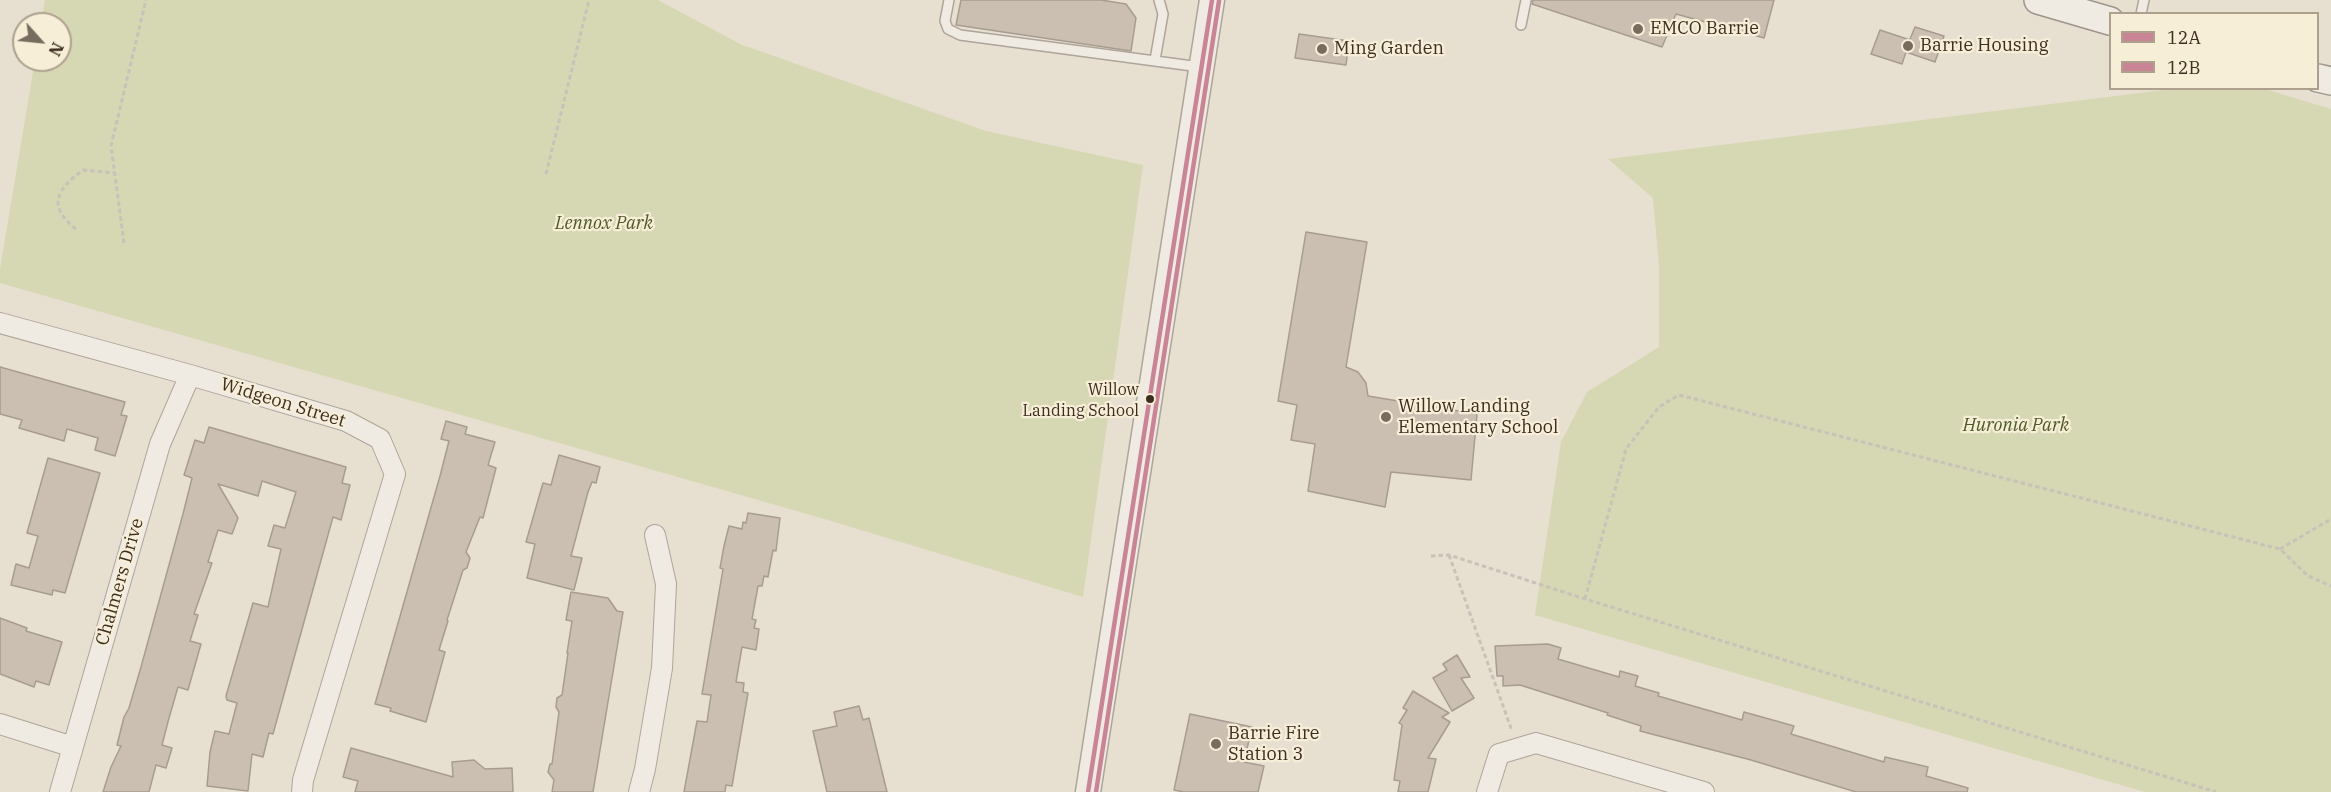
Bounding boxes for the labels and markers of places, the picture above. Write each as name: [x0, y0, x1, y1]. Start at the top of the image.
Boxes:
place label: EMCO Barrie: [1650, 18, 1759, 40]
marker: EMCO Barrie: [1631, 22, 1645, 36]
place label: Barrie Housing: [1920, 35, 2049, 57]
place label: Ming Garden: [1334, 38, 1444, 60]
marker: Barrie Housing: [1901, 39, 1915, 53]
marker: Ming Garden: [1315, 42, 1329, 56]
place label: Willow Landing School: [1022, 380, 1139, 418]
marker: Willow Landing School: [1144, 393, 1156, 405]
place label: Willow Landing Elementary School: [1398, 396, 1558, 438]
marker: Willow Landing Elementary School: [1379, 410, 1393, 424]
place label: Barrie Fire Station 3: [1228, 723, 1319, 766]
marker: Barrie Fire Station 3: [1209, 737, 1223, 751]

